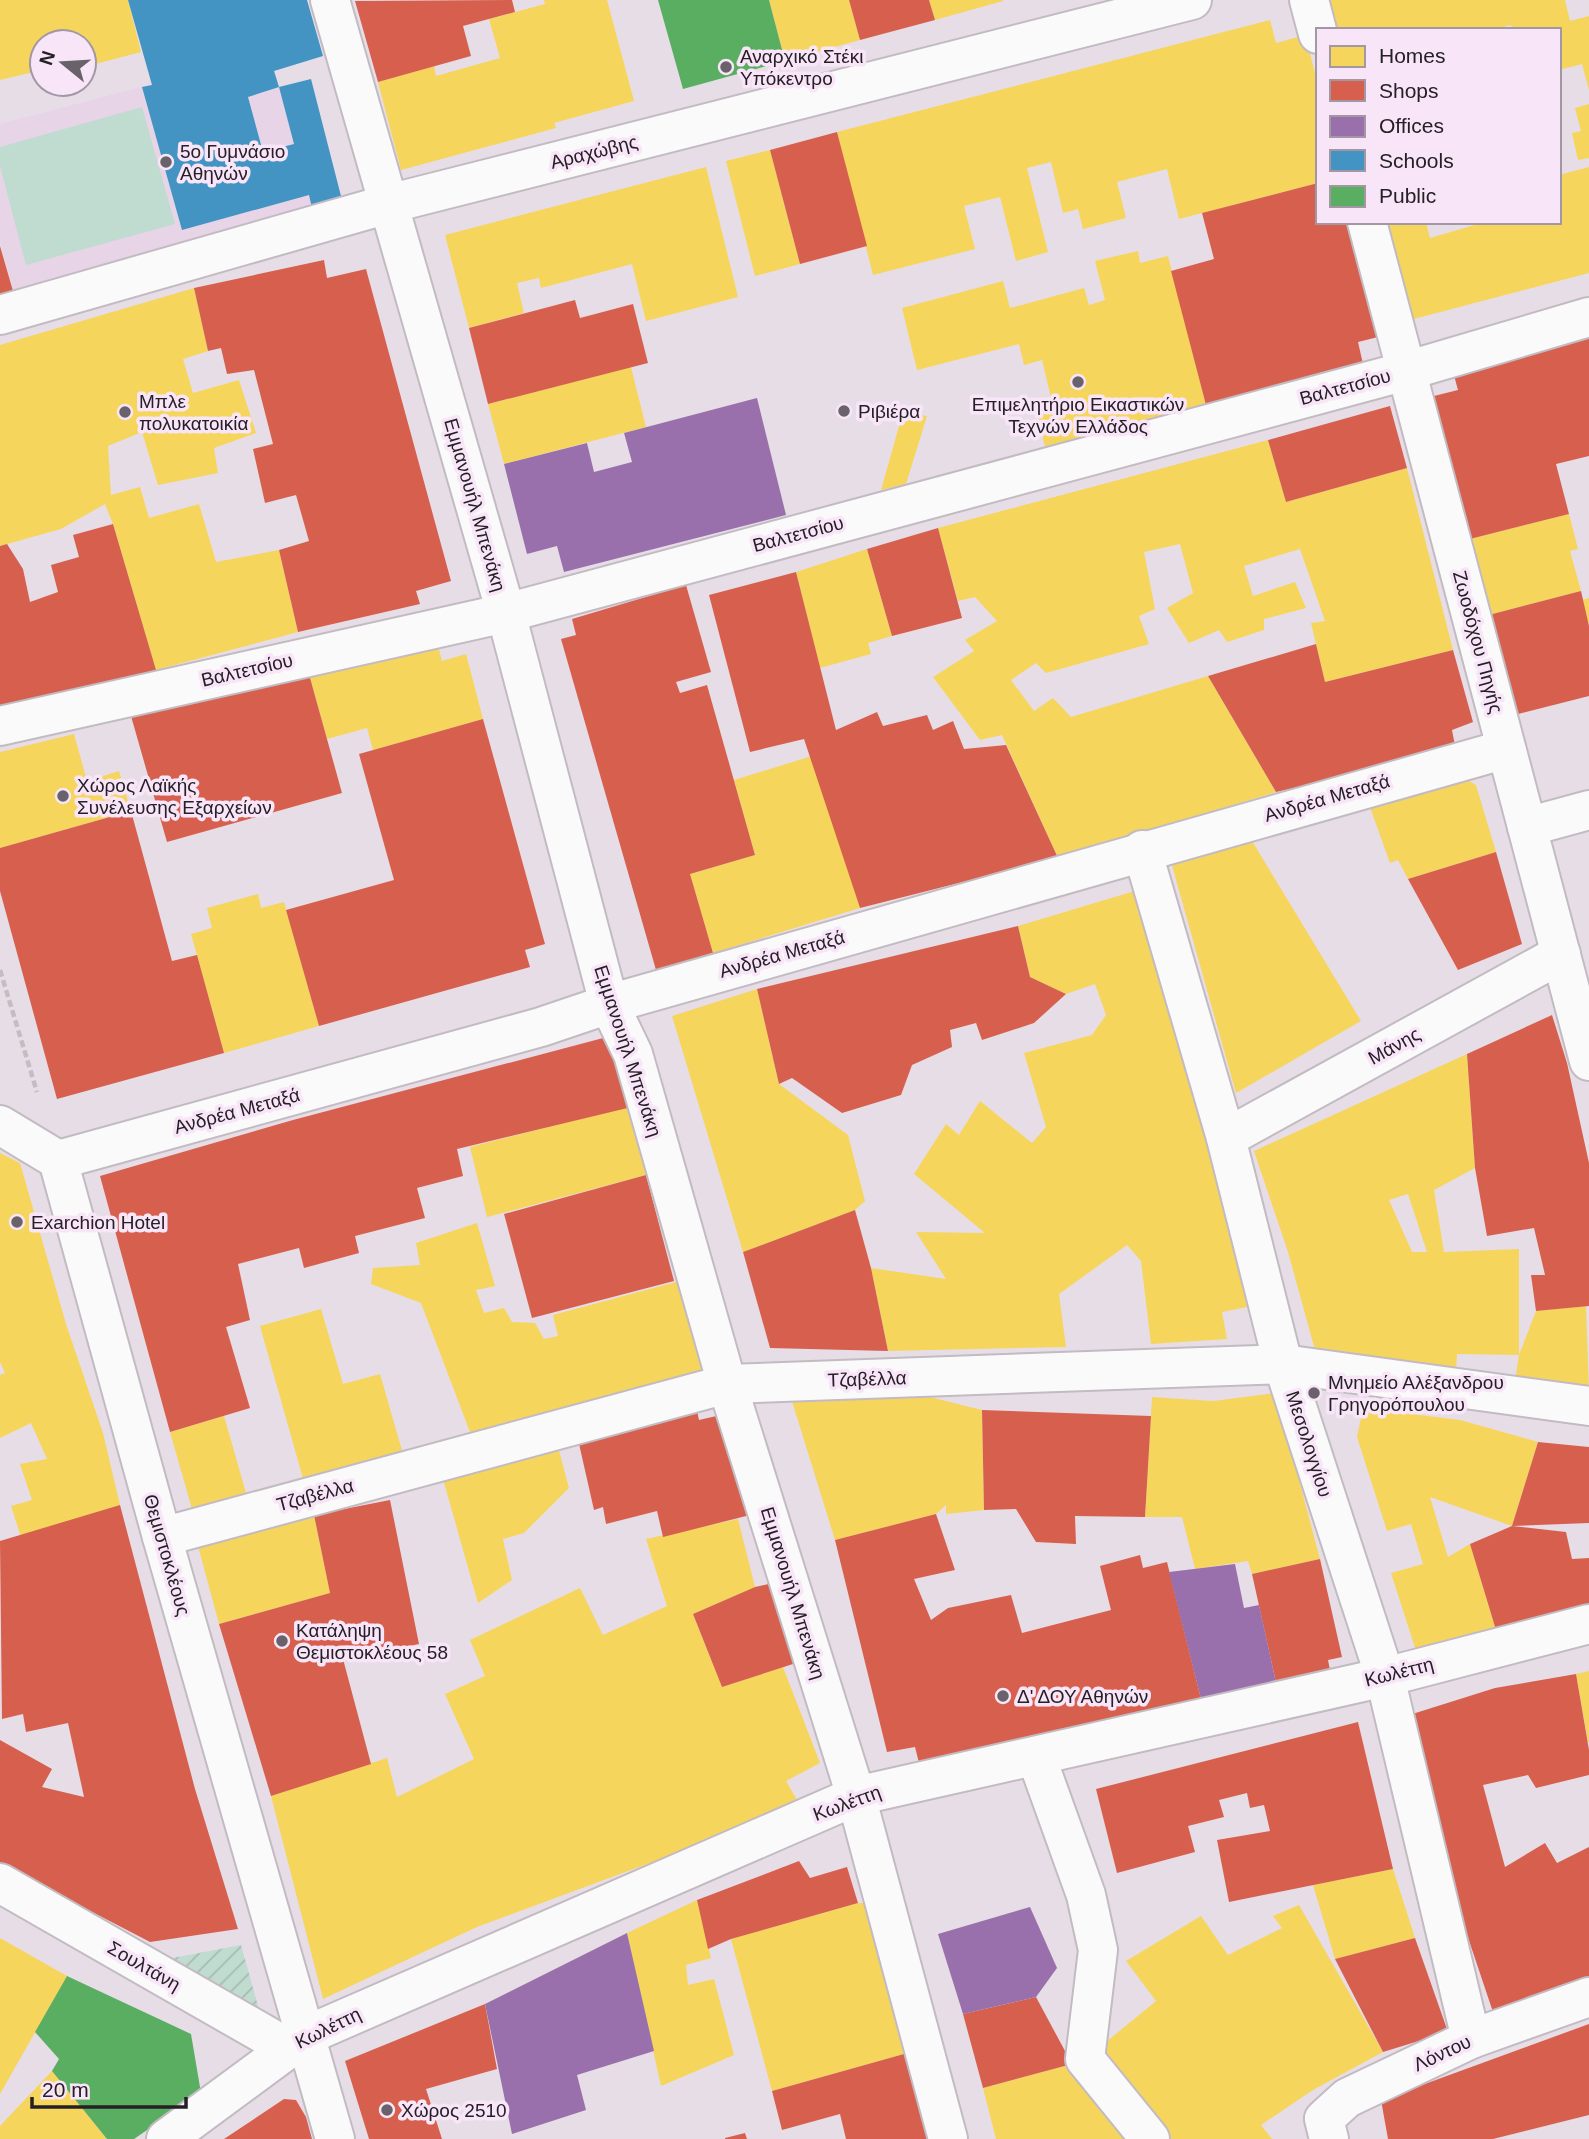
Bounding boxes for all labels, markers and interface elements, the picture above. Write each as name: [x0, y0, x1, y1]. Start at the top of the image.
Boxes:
north arrow: [28, 28, 98, 98]
legend: [1316, 28, 1561, 224]
text: Homes: [1379, 44, 1446, 67]
place label: Αναρχικό Στέκι Υπόκεντρο: [740, 46, 863, 89]
text: N: [35, 48, 59, 68]
marker: Αναρχικό Στέκι Υπόκεντρο: [718, 59, 734, 75]
text: Shops: [1379, 79, 1439, 102]
text: Offices: [1379, 114, 1444, 137]
street label: Αραχώβης: [548, 131, 640, 173]
place label: 5ο Γυμνάσιο Αθηνών: [180, 141, 285, 184]
text: Schools: [1379, 149, 1454, 172]
marker: 5ο Γυμνάσιο Αθηνών: [158, 154, 174, 170]
text: Public: [1379, 184, 1436, 207]
street label: Βαλτετσίου: [1297, 365, 1393, 409]
marker: Επιμελητήριο Εικαστικών Τεχνών Ελλάδος: [1070, 374, 1086, 390]
place label: Μπλε πολυκατοικία: [139, 391, 248, 434]
place label: Επιμελητήριο Εικαστικών Τεχνών Ελλάδος: [972, 394, 1184, 437]
place label: Ριβιέρα: [858, 401, 920, 422]
marker: Ριβιέρα: [836, 403, 852, 419]
marker: Μπλε πολυκατοικία: [117, 404, 133, 420]
street label: Εμμανουήλ Μπενάκη: [440, 416, 510, 594]
street label: Βαλτετσίου: [750, 512, 846, 556]
street label: Ζωοδόχου Πηγής: [1449, 568, 1507, 716]
street label: Βαλτετσίου: [199, 649, 295, 691]
street label: Ανδρέα Μεταξά: [1262, 770, 1392, 826]
place label: Χώρος Λαϊκής Συνέλευσης Εξαρχείων: [77, 775, 272, 818]
marker: Χώρος Λαϊκής Συνέλευσης Εξαρχείων: [55, 788, 71, 804]
street label: Ανδρέα Μεταξά: [717, 926, 847, 982]
street label: Εμμανουήλ Μπενάκη: [590, 962, 666, 1140]
street label: Μάνης: [1364, 1023, 1424, 1069]
street label: Ανδρέα Μεταξά: [172, 1084, 302, 1138]
place label: Exarchion Hotel: [31, 1212, 165, 1233]
marker: Exarchion Hotel: [9, 1214, 25, 1230]
street label: Τζαβέλλα: [827, 1367, 907, 1391]
place label: Μνημείο Αλέξανδρου Γρηγορόπουλου: [1328, 1372, 1504, 1415]
marker: Μνημείο Αλέξανδρου Γρηγορόπουλου: [1306, 1385, 1322, 1401]
street label: Μεσολογγίου: [1282, 1388, 1336, 1500]
street label: Τζαβέλλα: [274, 1475, 356, 1515]
street label: Θεμιστοκλέους: [140, 1492, 194, 1618]
street label: Εμμανουήλ Μπενάκη: [757, 1504, 829, 1682]
place label: Κατάληψη Θεμιστοκλέους 58: [296, 1620, 448, 1663]
marker: Κατάληψη Θεμιστοκλέους 58: [274, 1633, 290, 1649]
street label: Κωλέττη: [1362, 1653, 1436, 1691]
place label: Δ' ΔΟΥ Αθηνών: [1017, 1686, 1148, 1707]
marker: Δ' ΔΟΥ Αθηνών: [995, 1688, 1011, 1704]
street label: Κωλέττη: [810, 1781, 884, 1825]
street label: Σουλτάνη: [104, 1937, 184, 1995]
street label: Κωλέττη: [292, 2003, 364, 2053]
street label: Λόντου: [1410, 2031, 1474, 2075]
scale bar: [32, 2066, 186, 2110]
text: 20 m: [42, 2078, 89, 2101]
place label: Χώρος 2510: [401, 2100, 507, 2121]
marker: Χώρος 2510: [379, 2102, 395, 2118]

